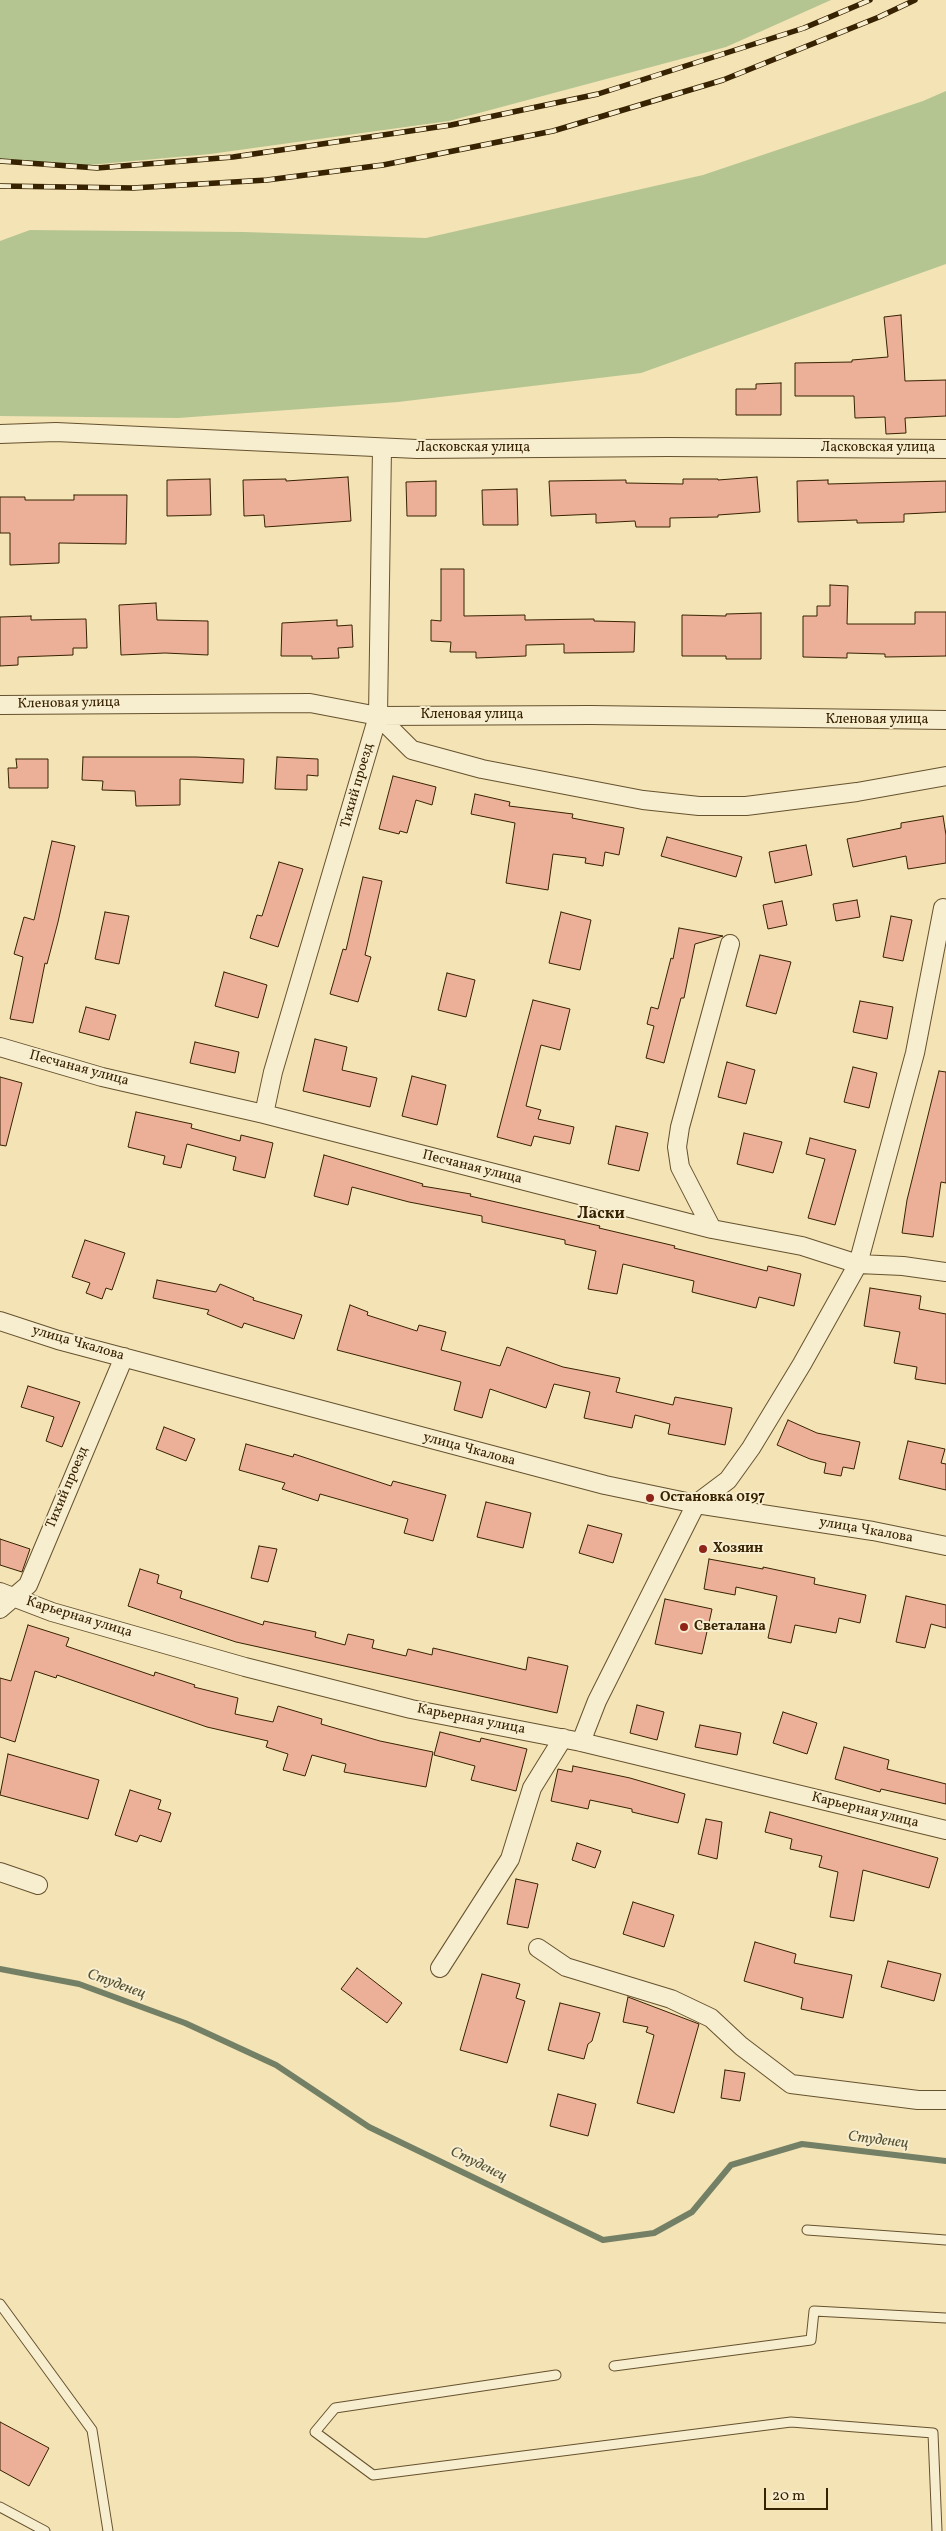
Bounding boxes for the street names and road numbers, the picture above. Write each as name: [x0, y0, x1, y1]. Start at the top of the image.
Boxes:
street label: Ласковская улица: [416, 440, 530, 456]
street label: Ласковская улица: [821, 440, 935, 456]
street label: Кленовая улица: [17, 695, 121, 713]
street label: Кленовая улица: [421, 707, 523, 723]
street label: Кленовая улица: [826, 712, 928, 728]
street label: Тихий проезд: [338, 742, 378, 830]
street label: Песчаная улица: [27, 1048, 131, 1090]
street label: Песчаная улица: [420, 1147, 524, 1189]
street label: улица Чкалова: [30, 1323, 126, 1365]
street label: улица Чкалова: [421, 1430, 517, 1470]
street label: Тихий проезд: [43, 1444, 93, 1532]
street label: улица Чкалова: [818, 1514, 914, 1548]
street label: Карьерная улица: [24, 1594, 134, 1642]
street label: Карьерная улица: [415, 1701, 527, 1739]
street label: Карьерная улица: [810, 1790, 920, 1832]

